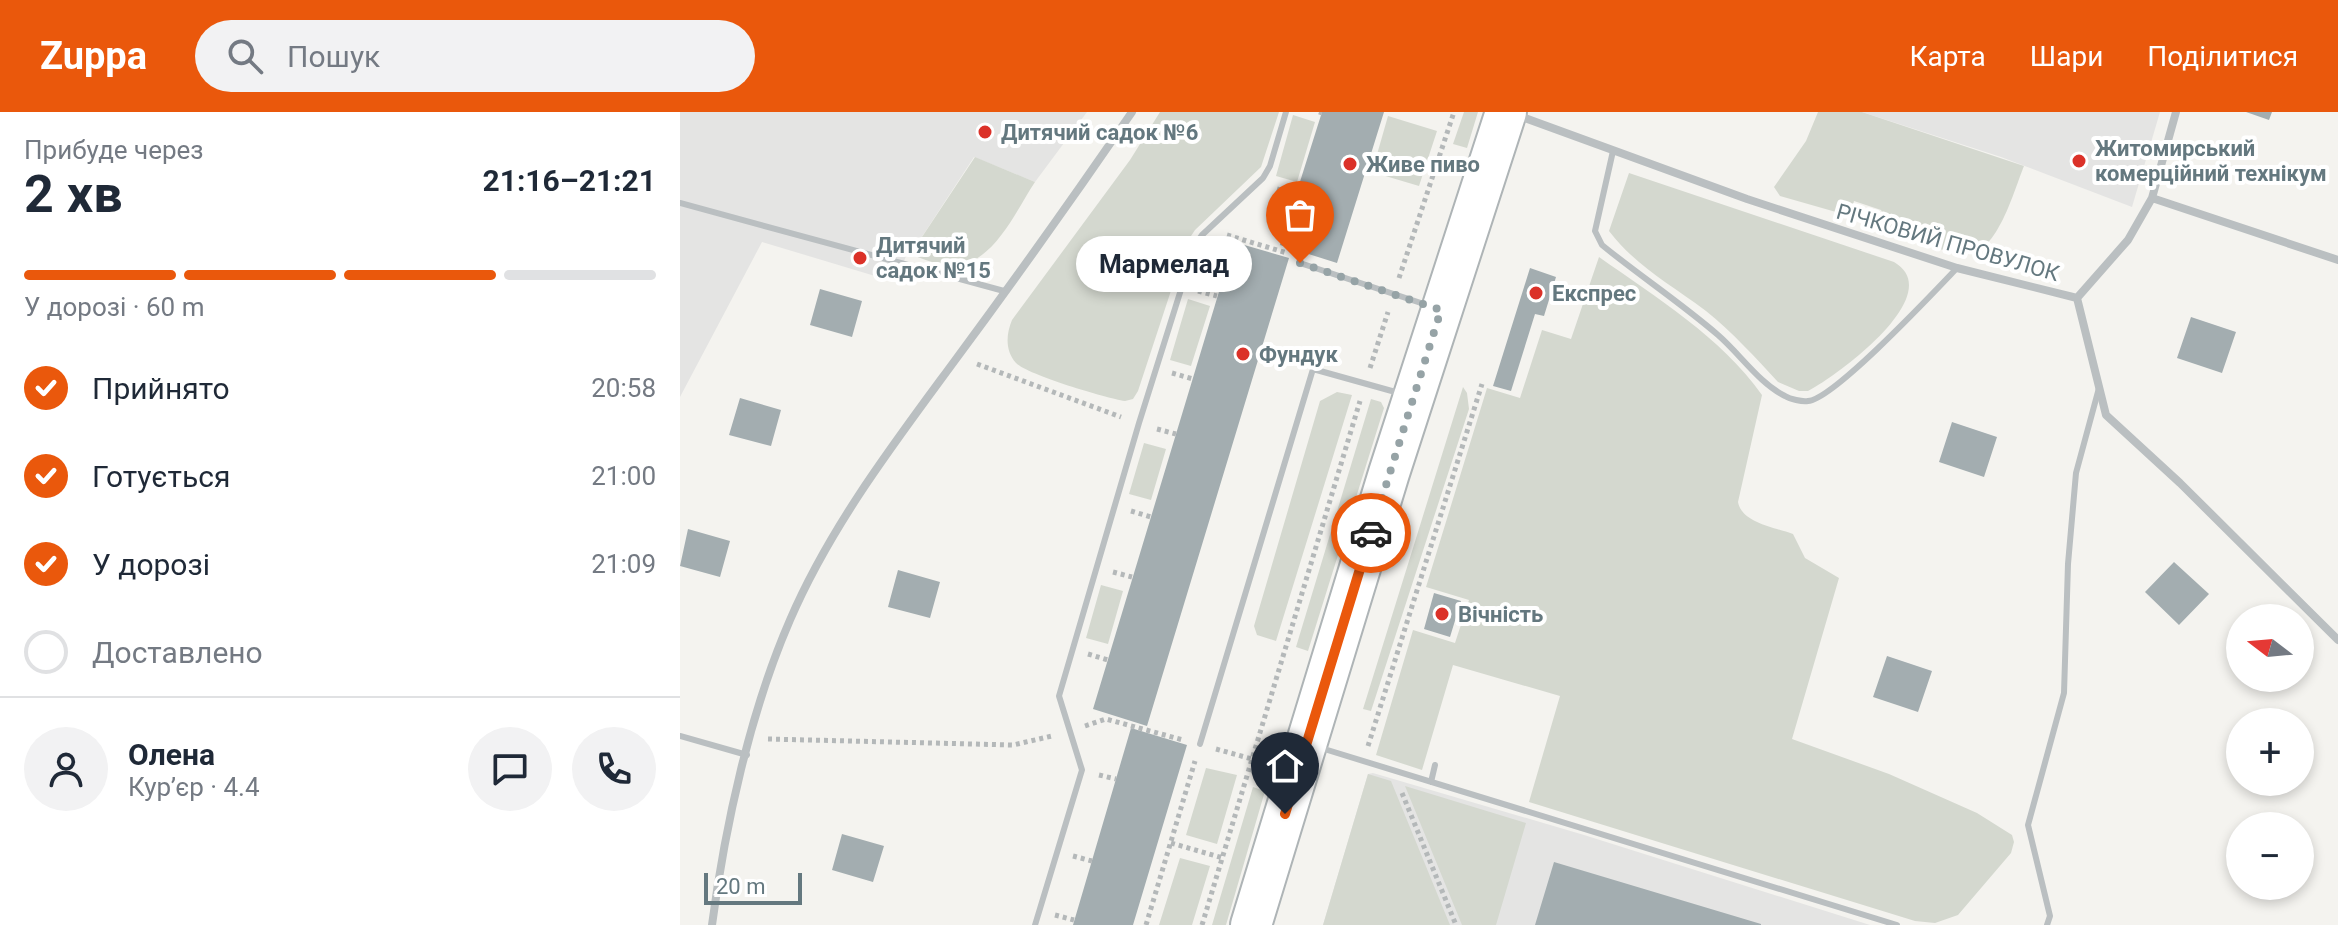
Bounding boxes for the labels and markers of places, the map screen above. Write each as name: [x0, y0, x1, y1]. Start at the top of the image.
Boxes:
place label: Дитячий садок №6: [1001, 120, 1198, 145]
marker: Дитячий садок №6: [976, 123, 994, 141]
place label: Житомирський комерційний технікум: [2095, 136, 2327, 186]
place label: Живе пиво: [1366, 152, 1480, 177]
marker: Житомирський комерційний технікум: [2070, 152, 2088, 170]
marker: Живе пиво: [1341, 155, 1359, 173]
pin: [1266, 181, 1334, 263]
place label: Дитячий садок №15: [876, 233, 991, 283]
callout: Мармелад: [1076, 235, 1252, 291]
marker: Дитячий садок №15: [851, 249, 869, 267]
place label: Експрес: [1552, 281, 1636, 306]
marker: Експрес: [1527, 284, 1545, 302]
place label: Фундук: [1259, 342, 1338, 367]
marker: Фундук: [1234, 345, 1252, 363]
place label: Вічність: [1458, 602, 1543, 627]
marker: Вічність: [1433, 605, 1451, 623]
pin: [1251, 732, 1319, 814]

